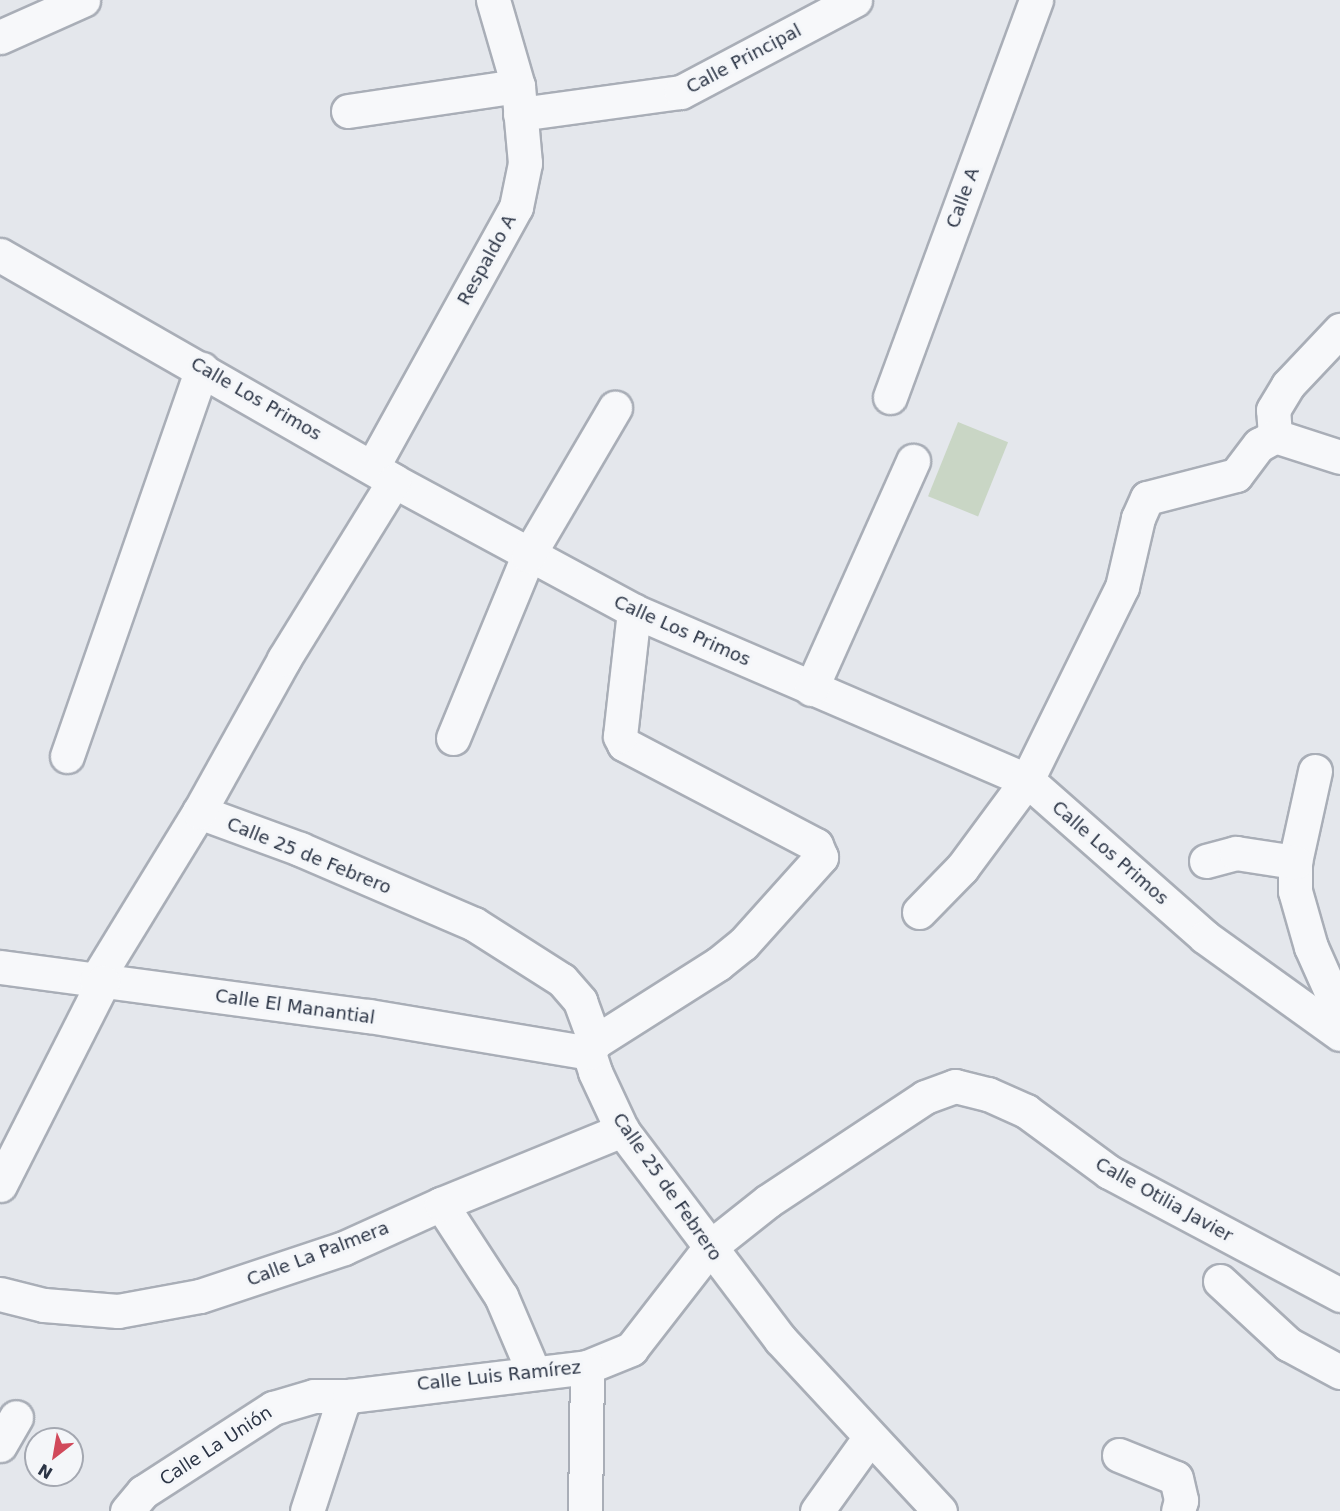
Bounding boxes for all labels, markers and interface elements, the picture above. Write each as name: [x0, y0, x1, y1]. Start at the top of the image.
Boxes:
street label: Calle Principal: [683, 20, 805, 98]
street label: Calle A: [942, 165, 984, 231]
street label: Respaldo A: [453, 211, 521, 309]
street label: Calle Los Primos: [187, 353, 325, 445]
street label: Calle Los Primos: [610, 591, 754, 671]
street label: Calle Los Primos: [1047, 797, 1173, 909]
street label: Calle 25 de Febrero: [224, 813, 394, 899]
street label: Calle El Manantial: [214, 985, 376, 1029]
street label: Calle 25 de Febrero: [608, 1109, 726, 1265]
street label: Calle Otilia Javier: [1091, 1153, 1237, 1247]
street label: Calle La Palmera: [244, 1217, 392, 1291]
street label: Calle Luis Ramírez: [416, 1357, 582, 1395]
street label: Calle La Unión: [156, 1402, 276, 1490]
north arrow: [24, 1427, 84, 1487]
text: N: [35, 1460, 56, 1483]

